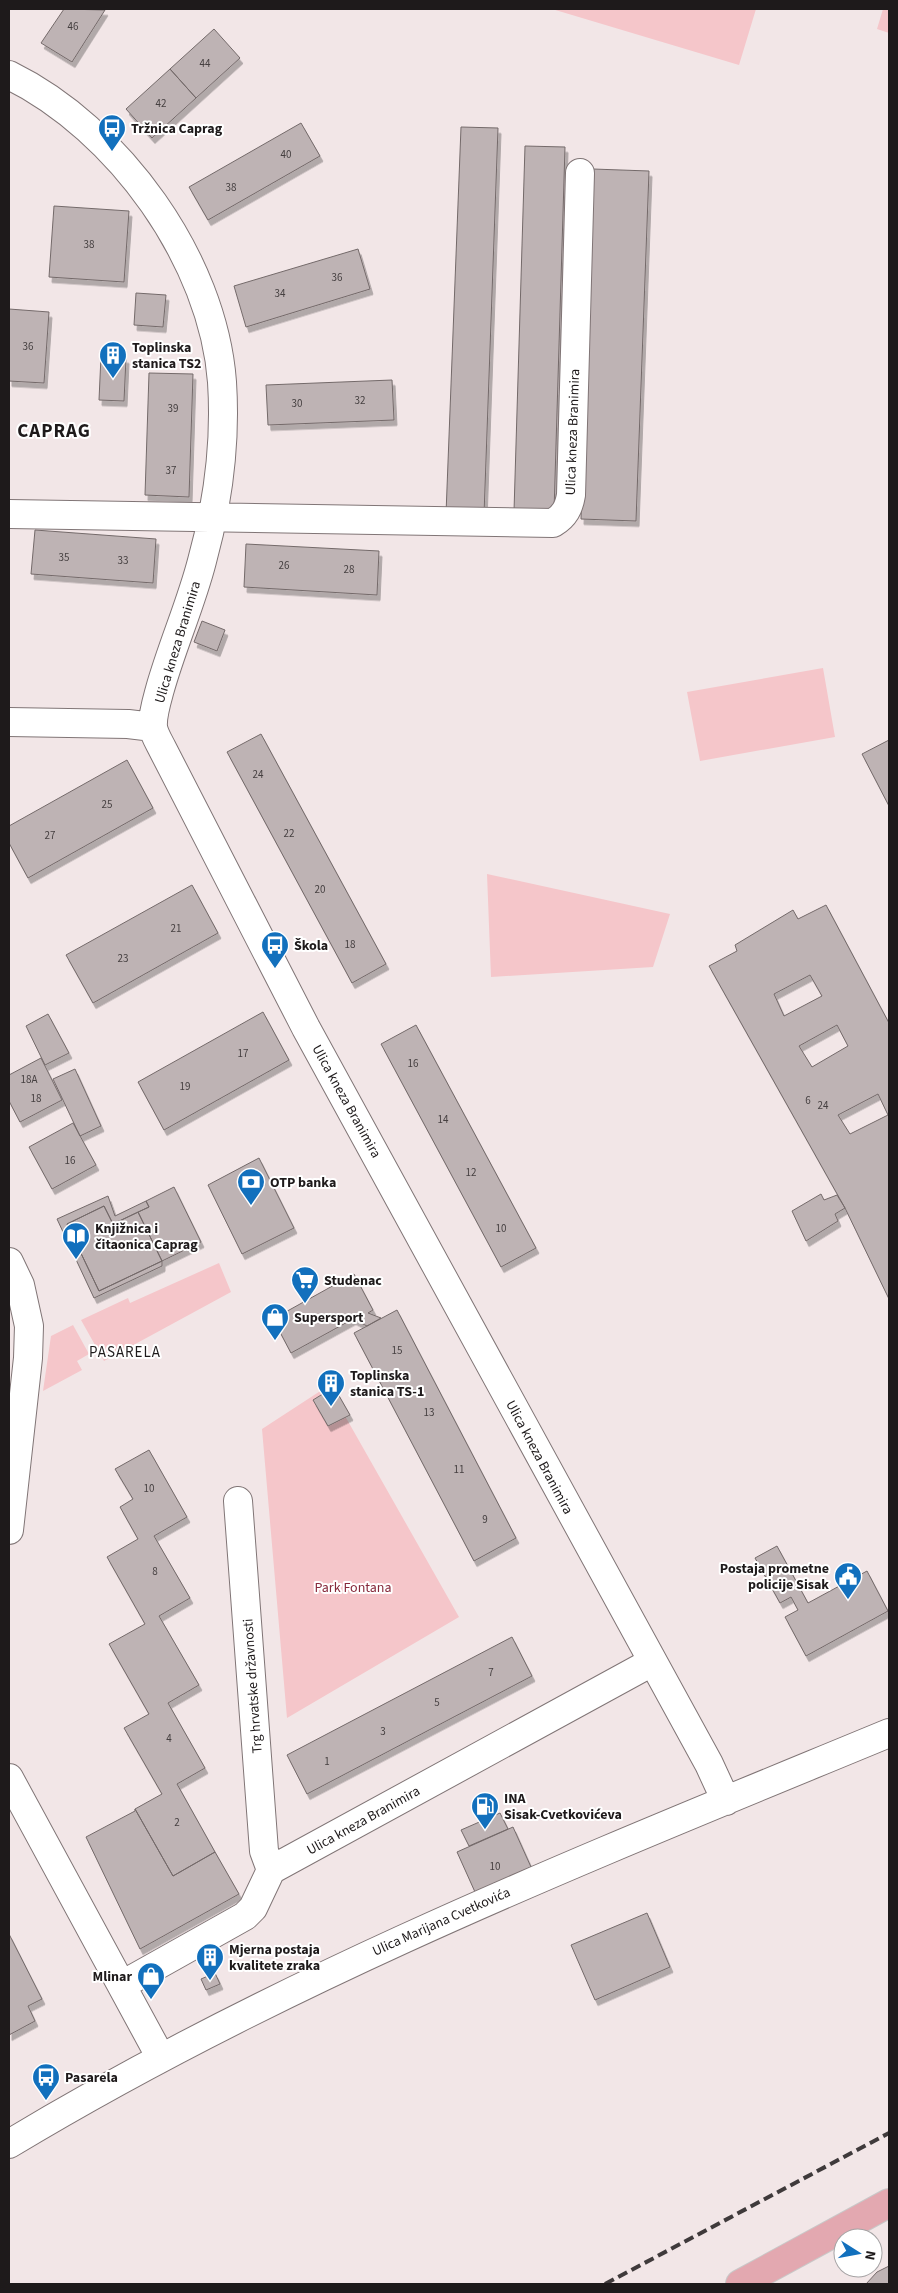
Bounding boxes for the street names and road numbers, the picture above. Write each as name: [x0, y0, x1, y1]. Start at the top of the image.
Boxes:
street label: Ulica kneza Branimira: [561, 368, 585, 496]
street label: Ulica kneza Branimira: [150, 579, 206, 706]
street label: Ulica kneza Branimira: [307, 1041, 386, 1162]
street label: Ulica kneza Branimira: [501, 1397, 578, 1518]
street label: Trg hrvatske državnosti: [238, 1618, 268, 1754]
street label: Ulica kneza Branimira: [303, 1781, 424, 1860]
street label: Ulica Marijana Cvetkovića: [369, 1882, 514, 1961]

